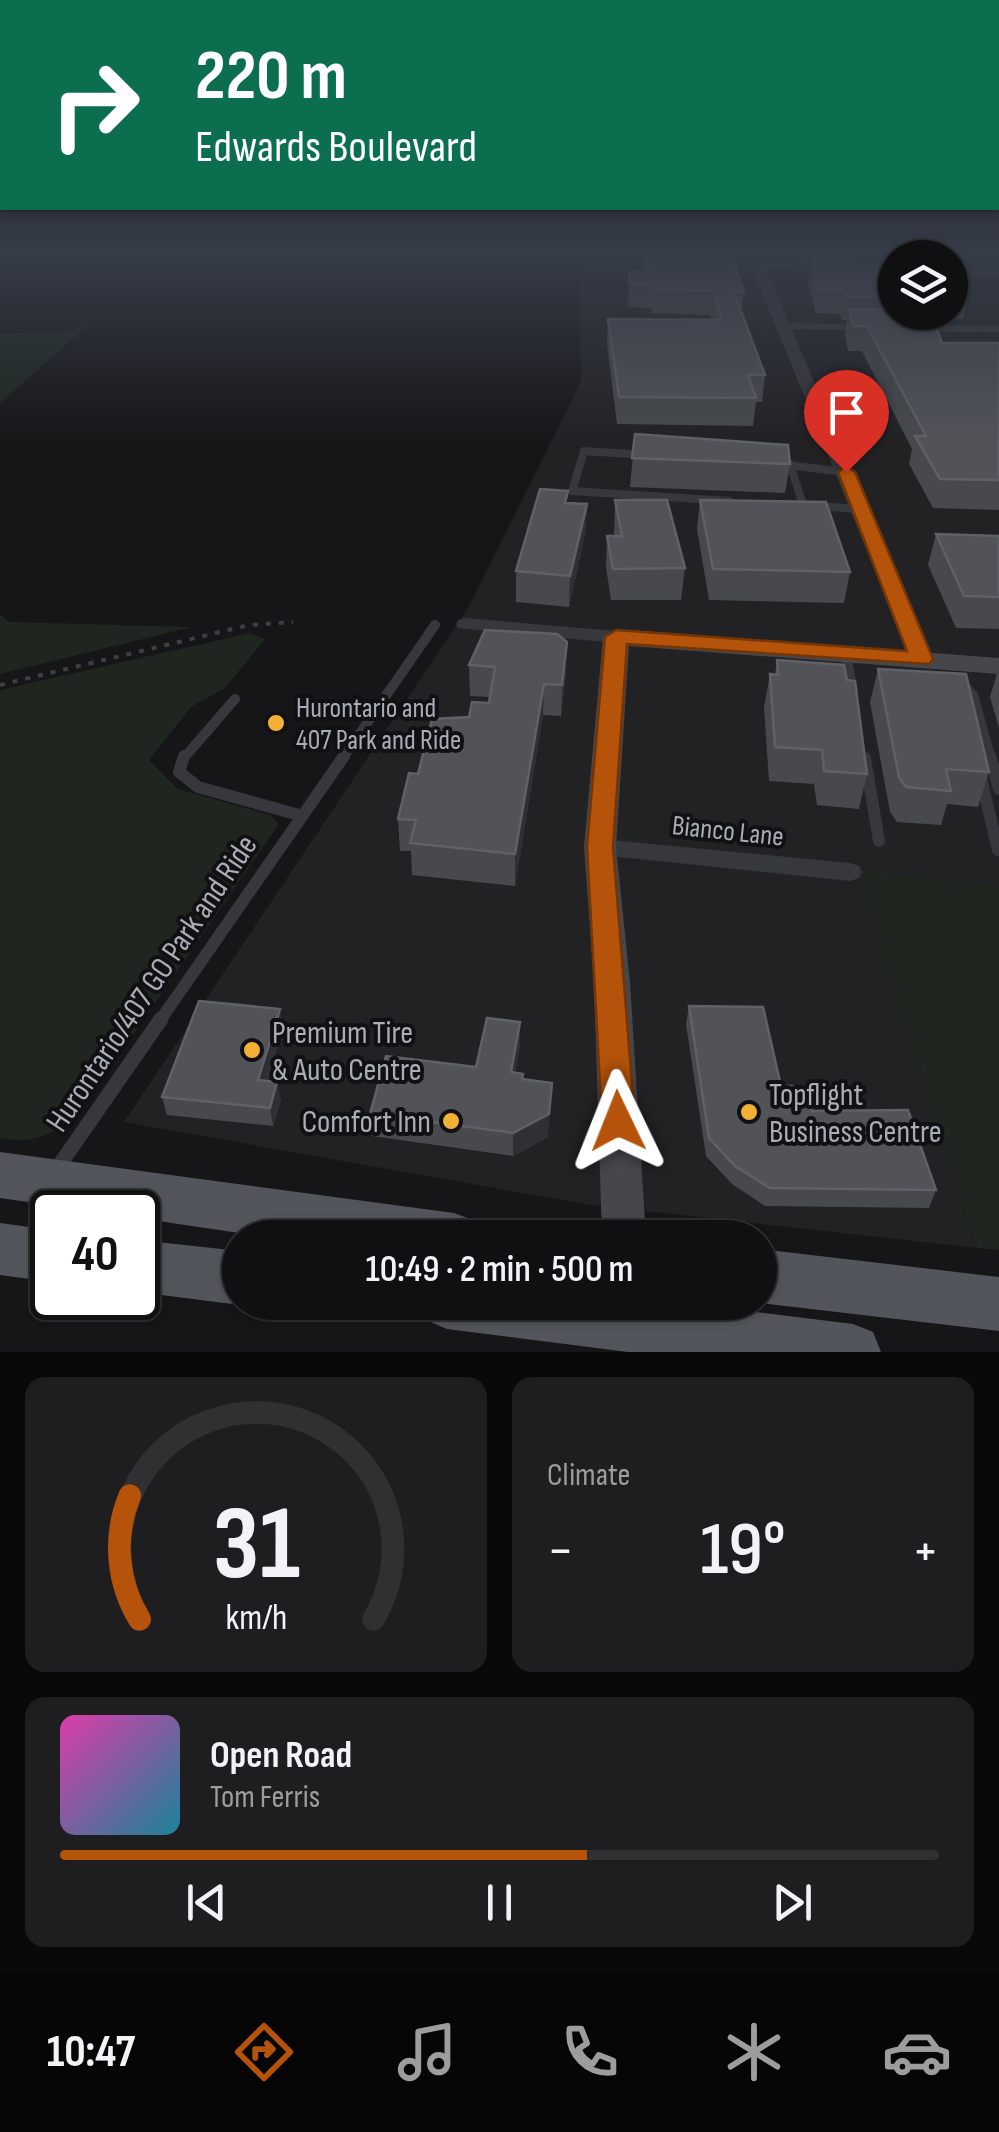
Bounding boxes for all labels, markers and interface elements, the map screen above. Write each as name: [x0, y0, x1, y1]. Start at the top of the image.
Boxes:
text: 220 m: [195, 35, 347, 119]
icon: right: [30, 40, 160, 170]
text: Edwards Boulevard: [195, 120, 477, 175]
map controls: [878, 240, 968, 330]
button: layers: [878, 240, 968, 330]
pin: [804, 370, 889, 473]
icon: arrive: [819, 385, 874, 440]
place label: Hurontario and 407 Park and Ride: [296, 692, 461, 757]
marker: Hurontario and 407 Park and Ride: [265, 712, 287, 734]
street label: Bianco Lane: [670, 809, 785, 854]
street label: Hurontario/407 GO Park and Ride: [38, 828, 266, 1140]
place label: Premium Tire & Auto Centre: [272, 1014, 422, 1090]
marker: Premium Tire & Auto Centre: [241, 1039, 263, 1061]
position arrow: [566, 1069, 670, 1173]
place label: Topflight Business Centre: [769, 1076, 942, 1152]
marker: Topflight Business Centre: [738, 1101, 760, 1123]
place label: Comfort Inn: [302, 1103, 431, 1142]
marker: Comfort Inn: [440, 1110, 462, 1132]
speed limit sign: 40: [30, 1190, 160, 1320]
text: 10:49 · 2 min · 500 m: [366, 1247, 633, 1292]
text: Climate: [547, 1456, 630, 1495]
text: 31: [212, 1483, 300, 1608]
text: 19°: [700, 1505, 786, 1596]
text: −: [547, 1518, 574, 1585]
text: +: [912, 1518, 939, 1585]
text: km/h: [225, 1597, 287, 1640]
text: Open Road: [210, 1733, 352, 1778]
text: Tom Ferris: [210, 1778, 320, 1817]
icon: previous: [179, 1875, 234, 1930]
icon: pause: [472, 1875, 527, 1930]
icon: next: [765, 1875, 820, 1930]
icon: directions: [229, 2017, 299, 2087]
icon: music: [392, 2017, 462, 2087]
icon: phone: [555, 2017, 625, 2087]
icon: climate: [719, 2017, 789, 2087]
icon: car: [882, 2017, 952, 2087]
text: 10:47: [47, 2025, 135, 2080]

